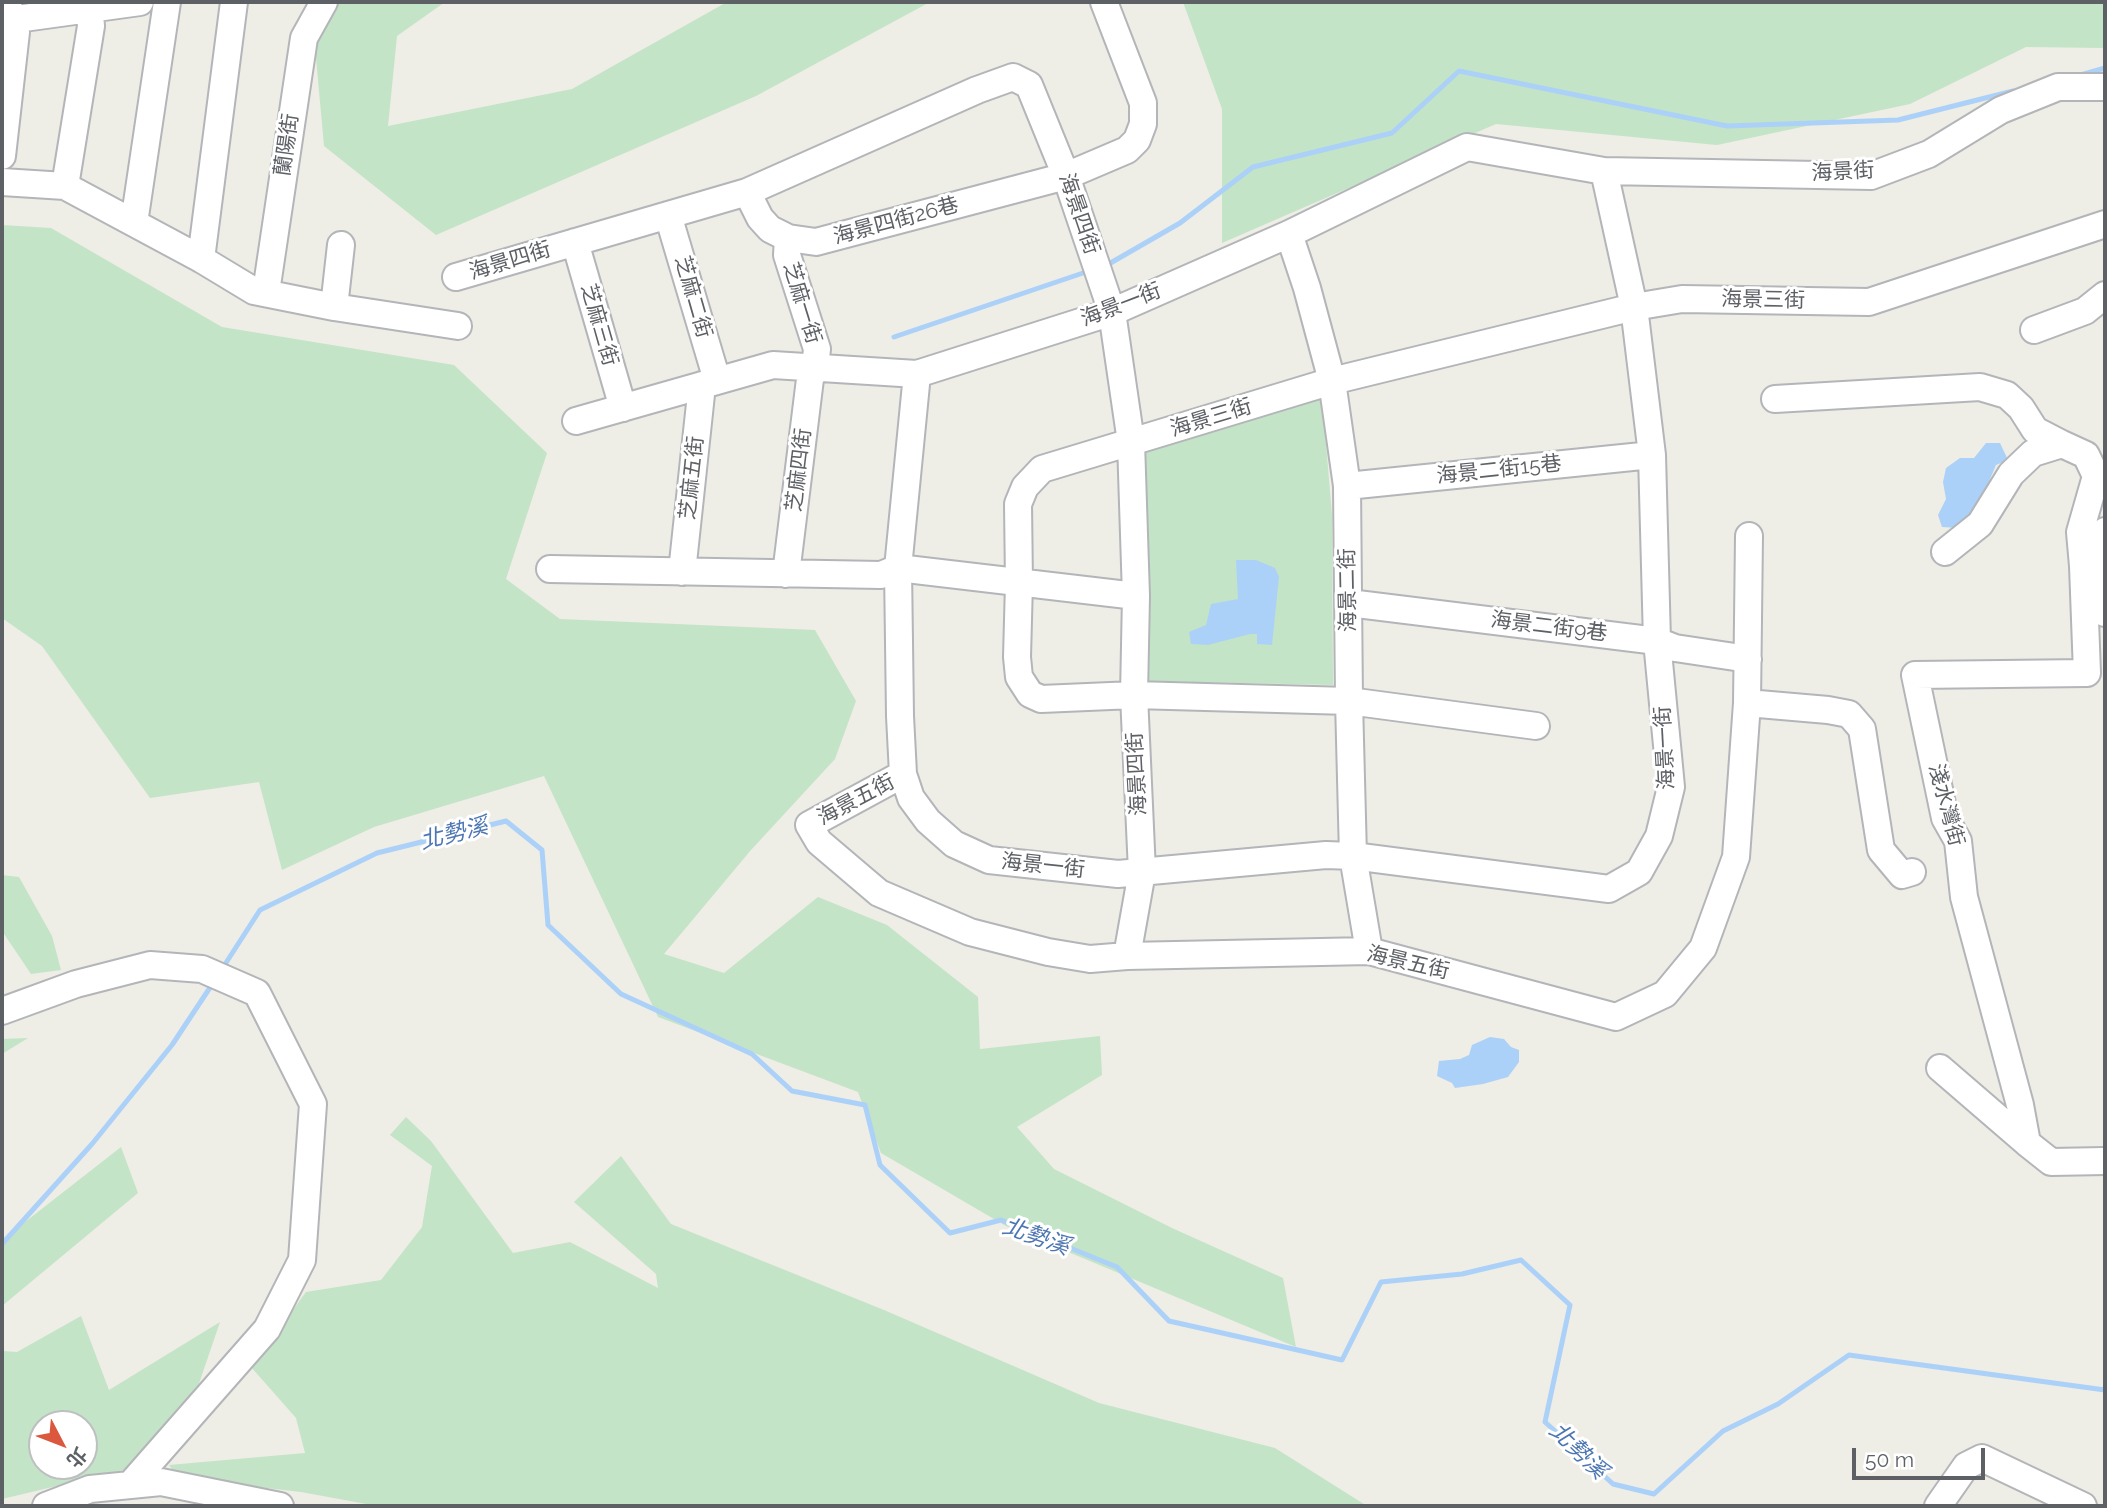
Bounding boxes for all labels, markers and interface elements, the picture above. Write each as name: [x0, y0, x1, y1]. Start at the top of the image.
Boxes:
street label: 蘭陽街: [270, 112, 304, 178]
street label: 海景街: [1811, 158, 1875, 186]
street label: 海景四街: [1053, 170, 1105, 258]
street label: 海景四街26巷: [831, 192, 961, 250]
street label: 海景四街: [466, 237, 554, 285]
street label: 芝麻二街: [669, 253, 717, 341]
street label: 芝麻一街: [778, 259, 826, 347]
street label: 海景一街: [1077, 278, 1165, 332]
street label: 芝麻三街: [575, 281, 623, 369]
street label: 海景三街: [1721, 287, 1805, 313]
street label: 海景三街: [1167, 394, 1255, 442]
street label: 芝麻四街: [781, 427, 817, 513]
street label: 芝麻五街: [675, 435, 709, 521]
street label: 海景二街15巷: [1435, 451, 1563, 489]
street label: 海景二街: [1335, 548, 1361, 632]
street label: 海景二街9巷: [1489, 607, 1609, 647]
street label: 海景一街: [1650, 705, 1680, 791]
street label: 海景四街: [1122, 731, 1152, 817]
street label: 淺水灣街: [1923, 761, 1969, 849]
street label: 海景五街: [813, 769, 899, 831]
water label: 北勢溪: [417, 812, 491, 856]
street label: 海景一街: [1000, 849, 1086, 883]
street label: 海景五街: [1364, 941, 1452, 985]
water label: 北勢溪: [999, 1213, 1073, 1261]
north arrow: [28, 1410, 98, 1480]
water label: 北勢溪: [1544, 1417, 1612, 1485]
scale bar: [1855, 1434, 1988, 1478]
text: 北: [63, 1443, 92, 1472]
text: 50 m: [1865, 1447, 1914, 1472]

